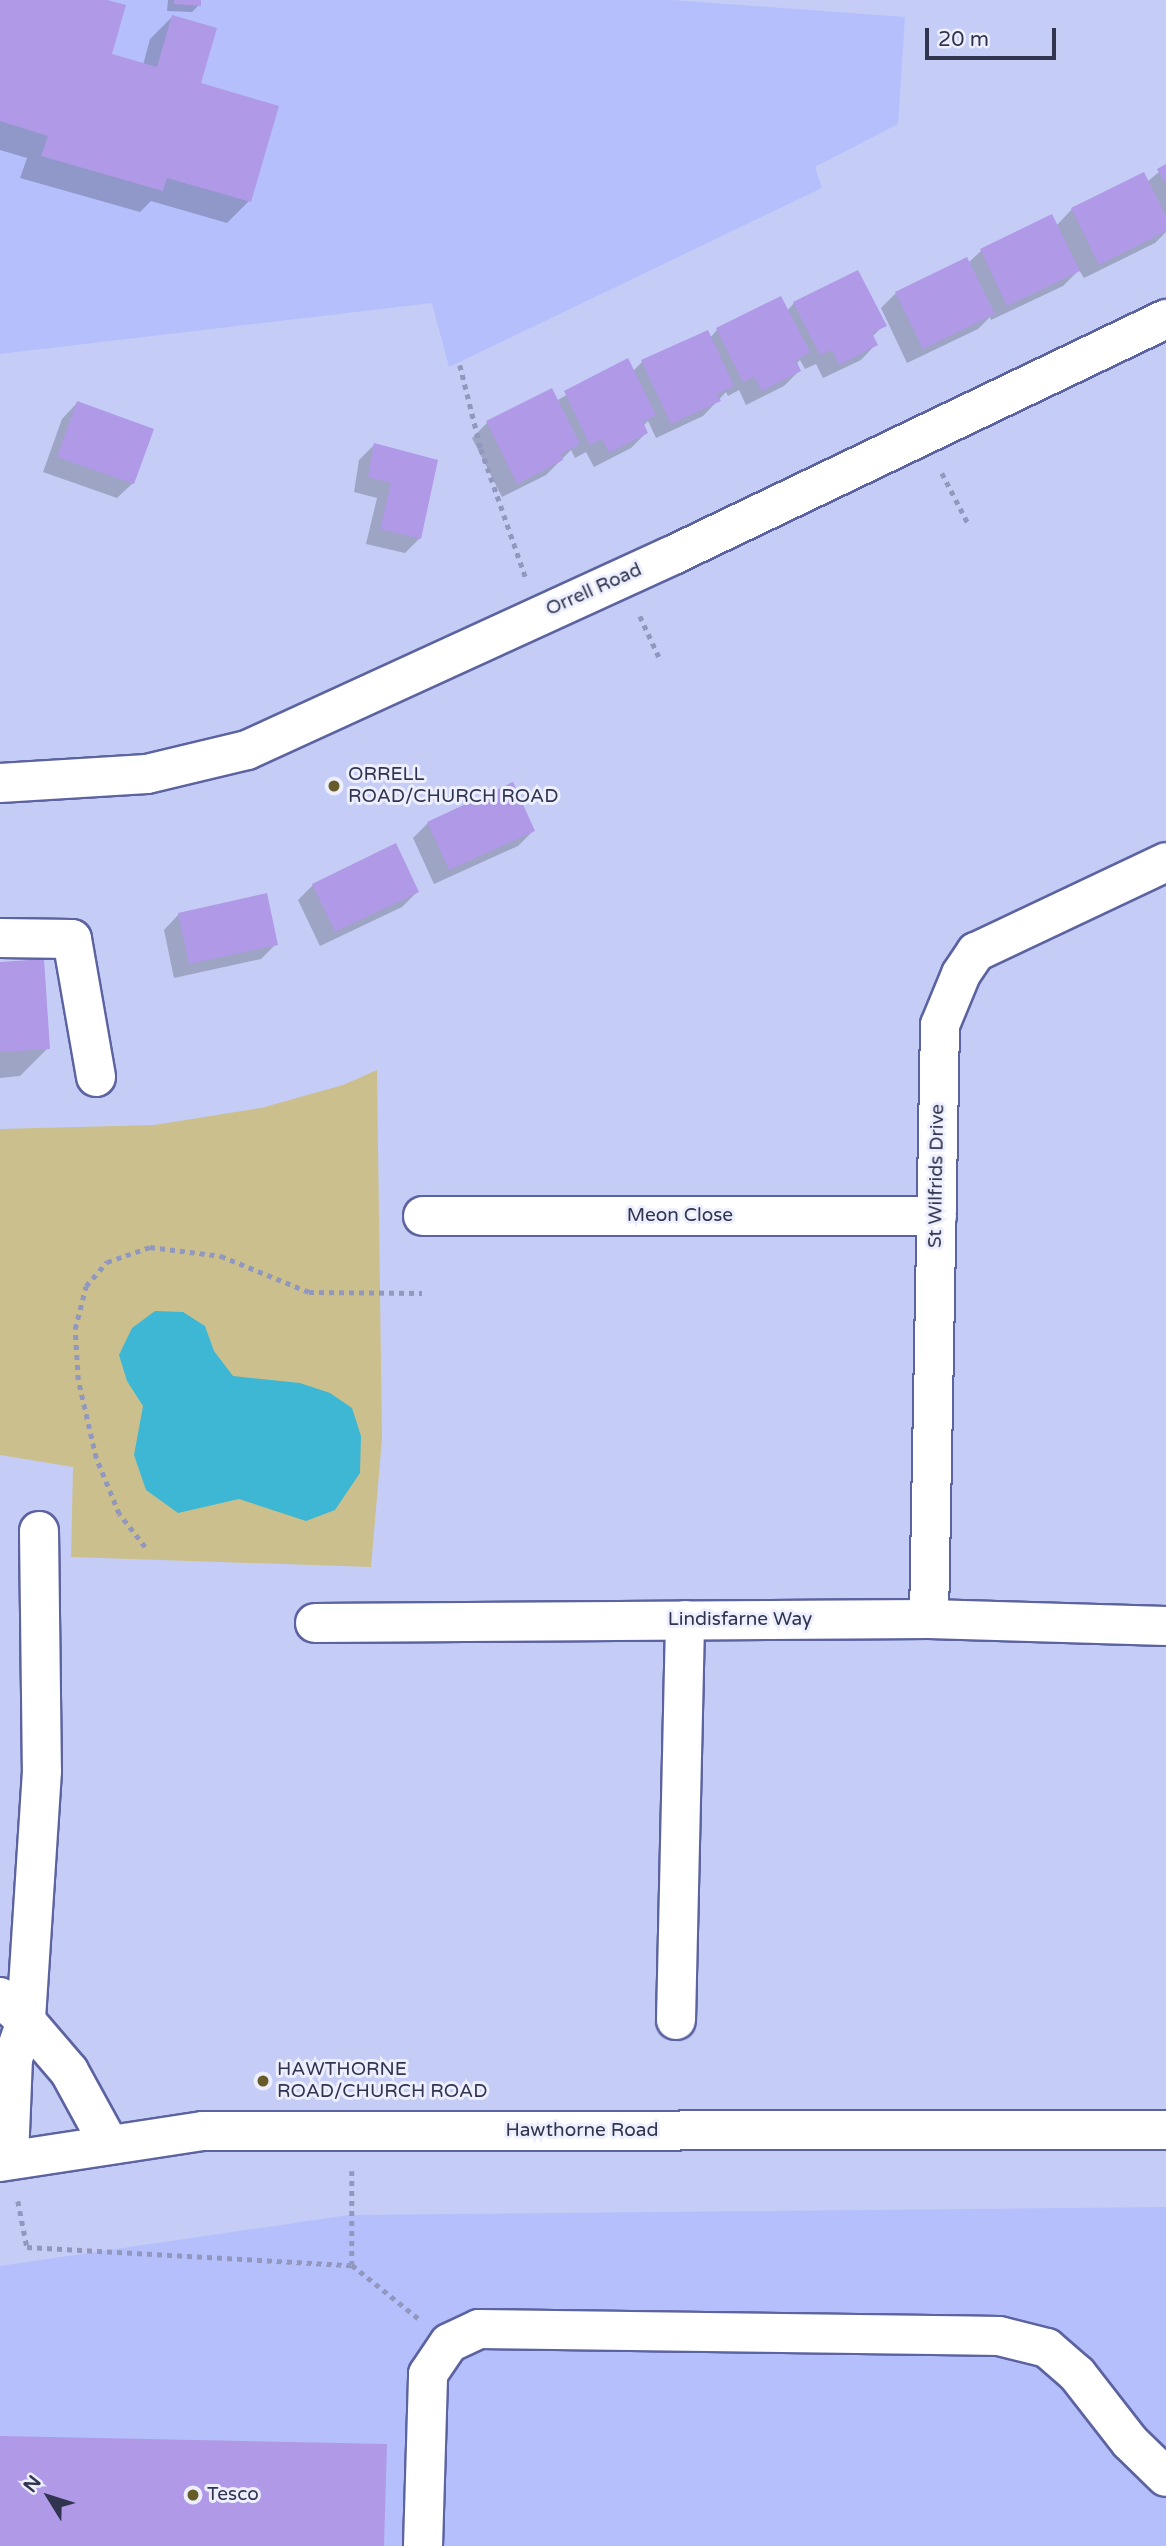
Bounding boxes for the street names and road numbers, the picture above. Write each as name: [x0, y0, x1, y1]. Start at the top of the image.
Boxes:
street label: Orrell Road: [543, 559, 645, 621]
street label: St Wilfrids Drive: [924, 1104, 950, 1248]
street label: Meon Close: [627, 1205, 733, 1227]
street label: Lindisfarne Way: [668, 1609, 812, 1631]
street label: Hawthorne Road: [506, 2120, 658, 2142]

